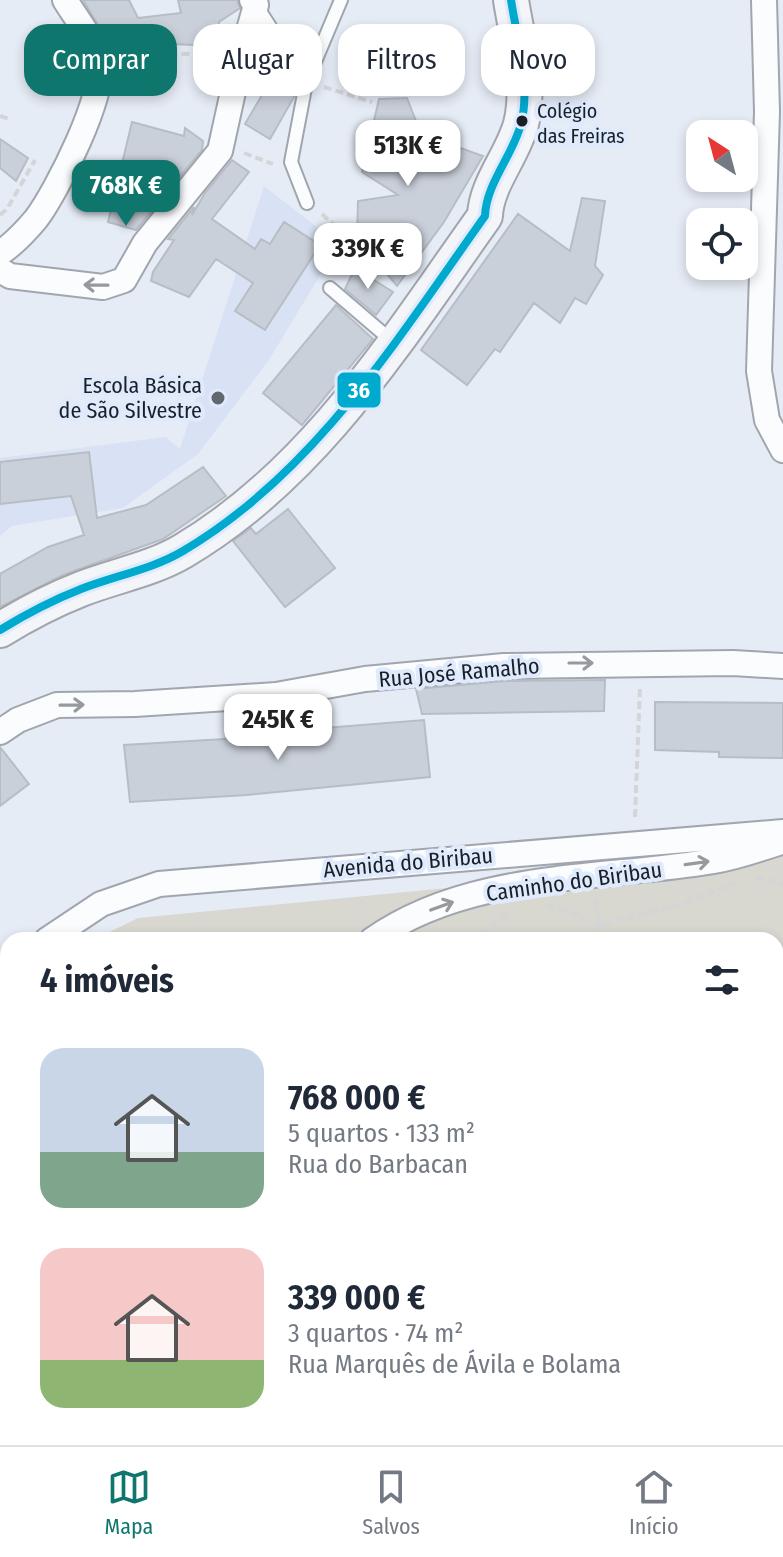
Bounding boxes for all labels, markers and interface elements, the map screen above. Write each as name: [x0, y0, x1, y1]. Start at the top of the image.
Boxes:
chip: Comprar: [24, 24, 177, 96]
chip: Alugar: [193, 24, 322, 96]
chip: Filtros: [338, 24, 465, 96]
chip: Novo: [481, 24, 595, 96]
place label: Colégio das Freiras: [537, 99, 625, 148]
marker: Colégio das Freiras: [514, 113, 530, 129]
pin: 513K €: [343, 120, 473, 188]
north arrow: [686, 120, 758, 192]
map controls: [686, 120, 758, 280]
text: 513K €: [373, 130, 443, 161]
pin: 768K €: [61, 160, 191, 228]
text: 768K €: [90, 170, 162, 201]
button: locate: [686, 208, 758, 280]
pin: 339K €: [303, 223, 433, 291]
text: 339K €: [332, 233, 404, 264]
one-way arrow: [83, 277, 109, 293]
line badge: 36: [336, 371, 382, 409]
place label: Escola Básica de São Silvestre: [59, 372, 202, 424]
text: 36: [347, 377, 370, 404]
marker: Escola Básica de São Silvestre: [209, 389, 227, 407]
street label: Rua José Ramalho: [377, 652, 541, 693]
one-way arrow: [567, 655, 594, 671]
pin: 245K €: [213, 694, 343, 762]
one-way arrow: [58, 697, 85, 713]
text: 245K €: [242, 704, 314, 735]
street label: Avenida do Biribau: [322, 842, 494, 883]
street label: Caminho do Biribau: [484, 856, 664, 907]
one-way arrow: [684, 856, 710, 871]
one-way arrow: [429, 898, 454, 912]
icon: filters: [700, 958, 744, 1002]
text: 4 imóveis: [40, 960, 174, 1001]
text: 768 000 €: [288, 1077, 426, 1118]
icon: home: [104, 1080, 200, 1176]
text: 5 quartos · 133 m²: [288, 1118, 475, 1149]
text: Rua do Barbacan: [288, 1149, 468, 1180]
text: 339 000 €: [288, 1277, 426, 1318]
icon: home: [104, 1280, 200, 1376]
text: 3 quartos · 74 m²: [288, 1318, 463, 1349]
text: Rua Marquês de Ávila e Bolama: [288, 1349, 621, 1380]
tab: Mapa: [105, 1465, 153, 1540]
tab: Salvos: [362, 1465, 420, 1540]
tab: Início: [629, 1465, 678, 1540]

